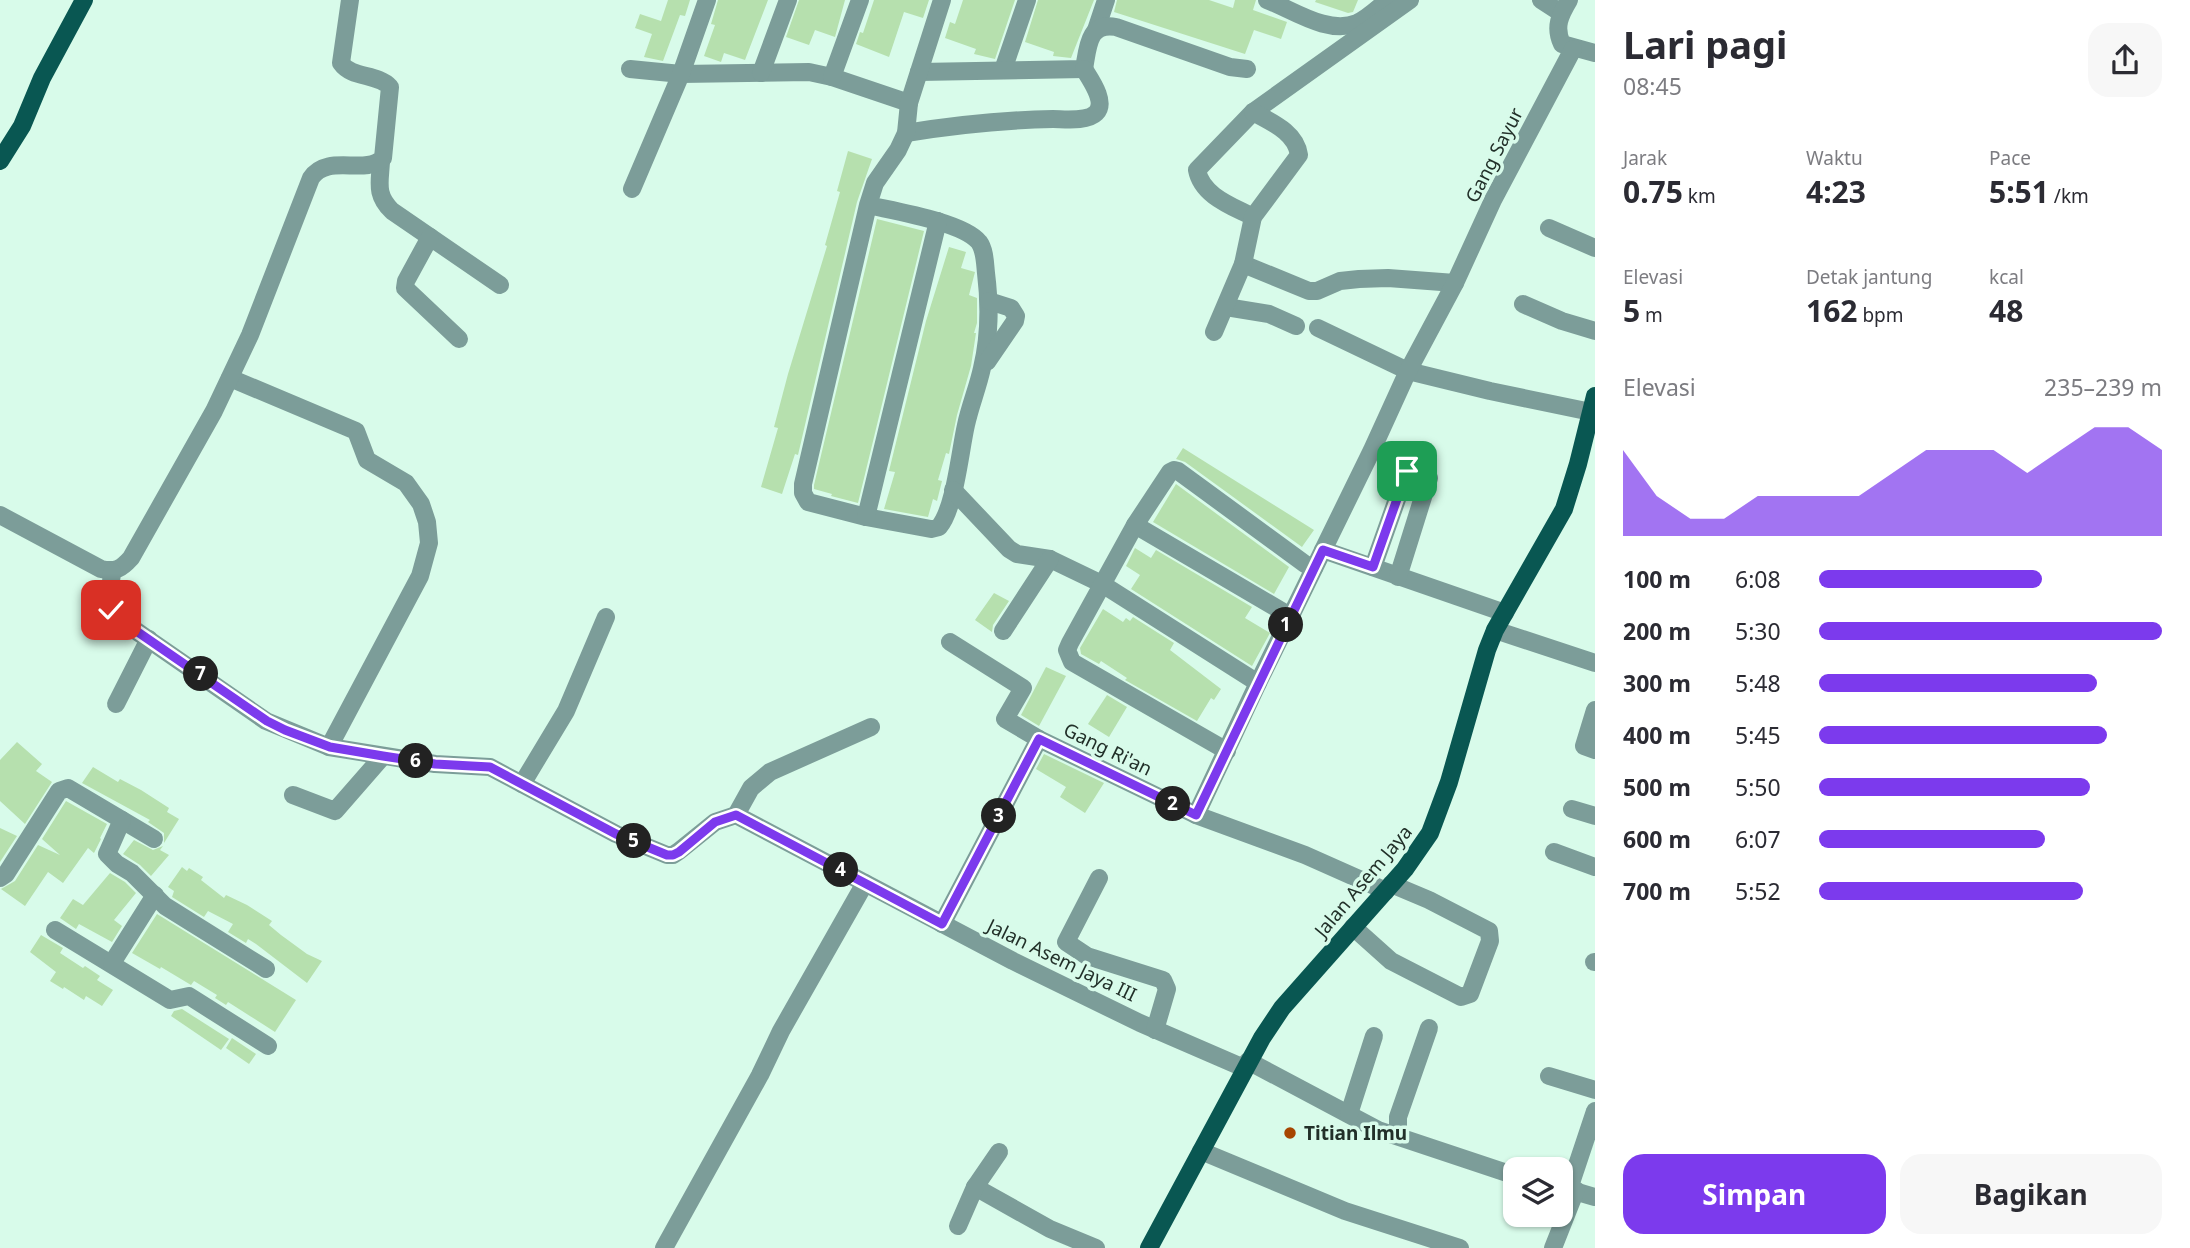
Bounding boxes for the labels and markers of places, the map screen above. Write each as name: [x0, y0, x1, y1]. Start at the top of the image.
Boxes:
pin: [1377, 441, 1437, 501]
pin: [81, 580, 141, 640]
pin: 1: [1268, 608, 1304, 642]
pin: 7: [184, 656, 218, 692]
pin: 6: [398, 744, 434, 778]
pin: 2: [1156, 786, 1190, 822]
pin: 3: [982, 798, 1016, 834]
pin: 5: [616, 824, 652, 858]
pin: 4: [824, 852, 858, 888]
place label: Titian Ilmu: [1304, 1120, 1407, 1146]
marker: Titian Ilmu: [1282, 1125, 1298, 1141]

